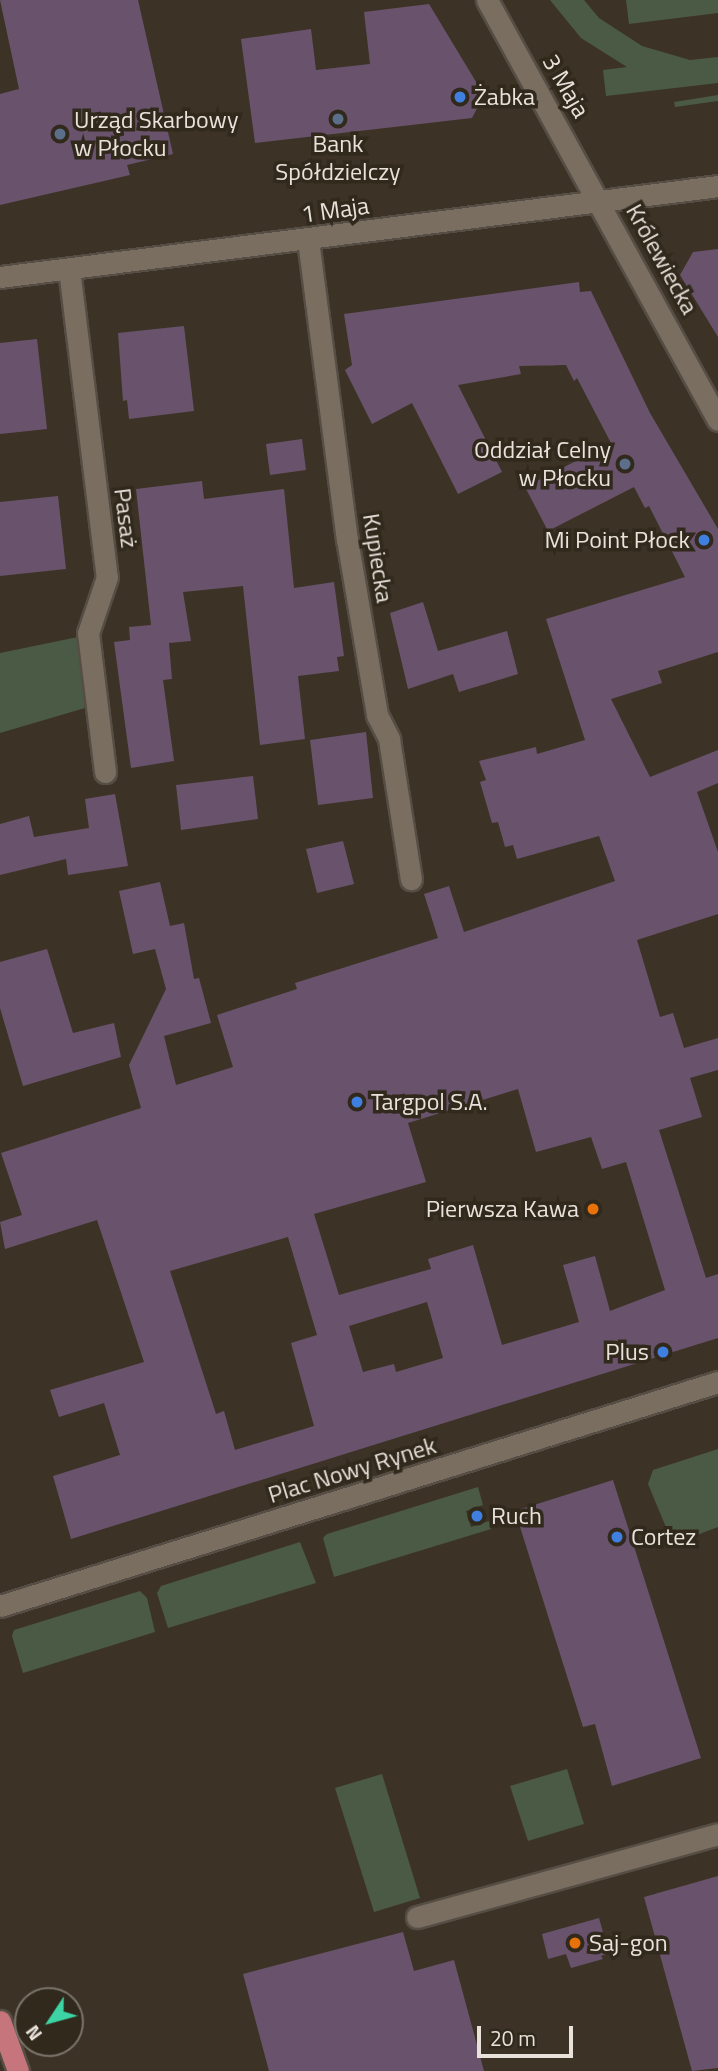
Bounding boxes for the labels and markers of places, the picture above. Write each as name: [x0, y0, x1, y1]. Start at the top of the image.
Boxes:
place label: Żabka: [474, 83, 535, 111]
marker: Żabka: [452, 89, 468, 105]
place label: Urząd Skarbowy w Płocku: [74, 106, 238, 162]
marker: Bank Spółdzielczy: [330, 111, 346, 127]
marker: Urząd Skarbowy w Płocku: [52, 126, 68, 142]
place label: Bank Spółdzielczy: [275, 130, 401, 186]
place label: Oddział Celny w Płocku: [474, 436, 611, 492]
marker: Oddział Celny w Płocku: [617, 456, 633, 472]
place label: Mi Point Płock: [544, 526, 690, 554]
marker: Mi Point Płock: [696, 532, 712, 548]
place label: Targpol S.A.: [371, 1088, 488, 1116]
marker: Targpol S.A.: [349, 1094, 365, 1110]
place label: Pierwsza Kawa: [426, 1195, 579, 1223]
marker: Pierwsza Kawa: [585, 1201, 601, 1217]
place label: Plus: [605, 1338, 649, 1366]
marker: Plus: [655, 1344, 671, 1360]
place label: Ruch: [491, 1502, 542, 1530]
marker: Ruch: [469, 1508, 485, 1524]
place label: Cortez: [631, 1523, 696, 1551]
marker: Cortez: [609, 1529, 625, 1545]
place label: Saj-gon: [589, 1929, 668, 1957]
marker: Saj-gon: [567, 1935, 583, 1951]

